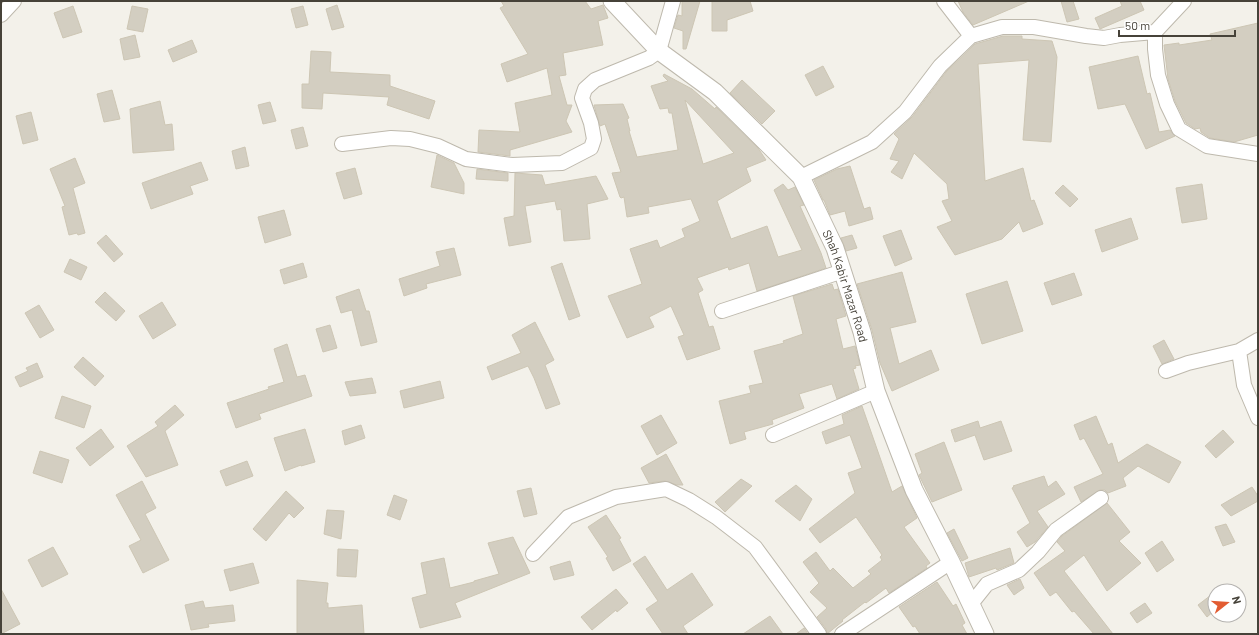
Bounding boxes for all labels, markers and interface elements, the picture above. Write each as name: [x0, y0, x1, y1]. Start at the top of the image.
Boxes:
scale bar: [1119, 12, 1235, 38]
text: 50 m: [1125, 18, 1150, 32]
street label: Shah Kabir Mazar Road: [820, 227, 871, 343]
north arrow: [1207, 583, 1247, 623]
text: N: [1230, 595, 1244, 605]

